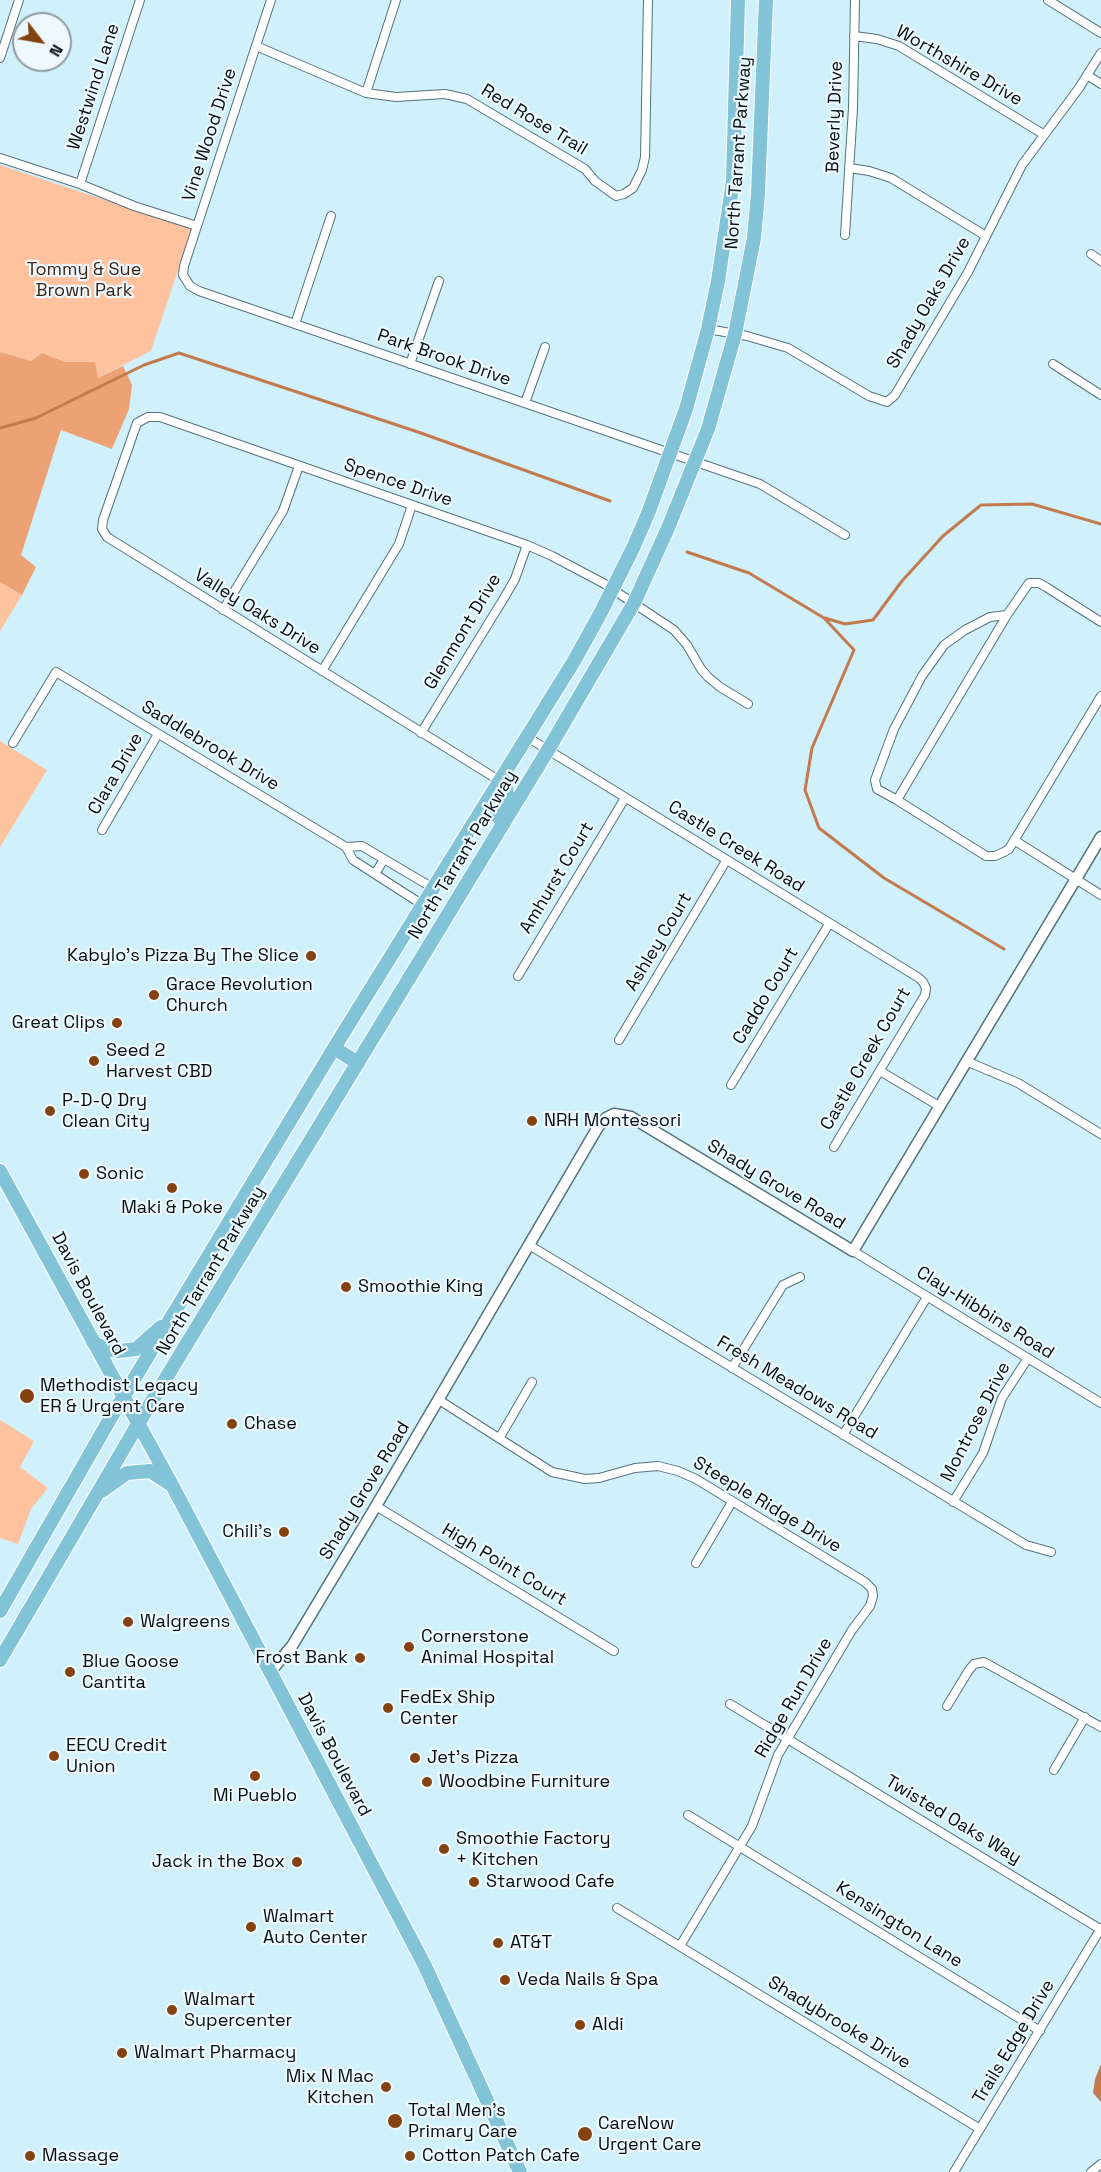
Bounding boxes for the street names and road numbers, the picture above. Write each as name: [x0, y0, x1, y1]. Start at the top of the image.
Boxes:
street label: Westwind Lane: [63, 21, 125, 153]
street label: Worthshire Drive: [892, 21, 1026, 111]
street label: North Tarrant Parkway: [721, 56, 757, 250]
street label: Beverly Drive: [822, 61, 848, 173]
street label: Vine Wood Drive: [178, 66, 242, 204]
street label: Red Rose Trail: [477, 80, 591, 160]
street label: Shady Oaks Drive: [883, 233, 975, 373]
street label: Park Brook Drive: [374, 325, 514, 391]
street label: Spence Drive: [341, 454, 455, 512]
street label: Valley Oaks Drive: [190, 564, 324, 660]
street label: Glenmont Drive: [420, 570, 506, 694]
street label: Saddlebrook Drive: [137, 696, 283, 796]
street label: Clara Drive: [84, 729, 148, 819]
street label: North Tarrant Parkway: [404, 767, 522, 943]
street label: Castle Creek Road: [664, 796, 808, 898]
street label: Amhurst Court: [515, 818, 599, 938]
street label: Ashley Court: [621, 889, 697, 995]
street label: Caddo Court: [729, 944, 803, 1048]
street label: Castle Creek Court: [816, 984, 916, 1134]
street label: Shady Grove Road: [703, 1135, 849, 1235]
street label: North Tarrant Parkway: [152, 1183, 270, 1359]
street label: Davis Boulevard: [46, 1229, 130, 1359]
street label: Clay-Hibbins Road: [912, 1262, 1058, 1364]
street label: Fresh Meadows Road: [713, 1331, 881, 1445]
street label: Montrose Drive: [937, 1359, 1015, 1485]
street label: Shady Grove Road: [315, 1418, 415, 1564]
street label: Steeple Ridge Drive: [689, 1452, 845, 1558]
street label: High Point Court: [438, 1519, 570, 1611]
street label: Ridge Run Drive: [751, 1634, 837, 1762]
street label: Davis Boulevard: [292, 1690, 376, 1820]
street label: Twisted Oaks Way: [881, 1771, 1025, 1869]
street label: Kensington Lane: [832, 1877, 966, 1973]
street label: Shadybrooke Drive: [764, 1972, 914, 2074]
street label: Trails Edge Drive: [969, 1976, 1059, 2108]

